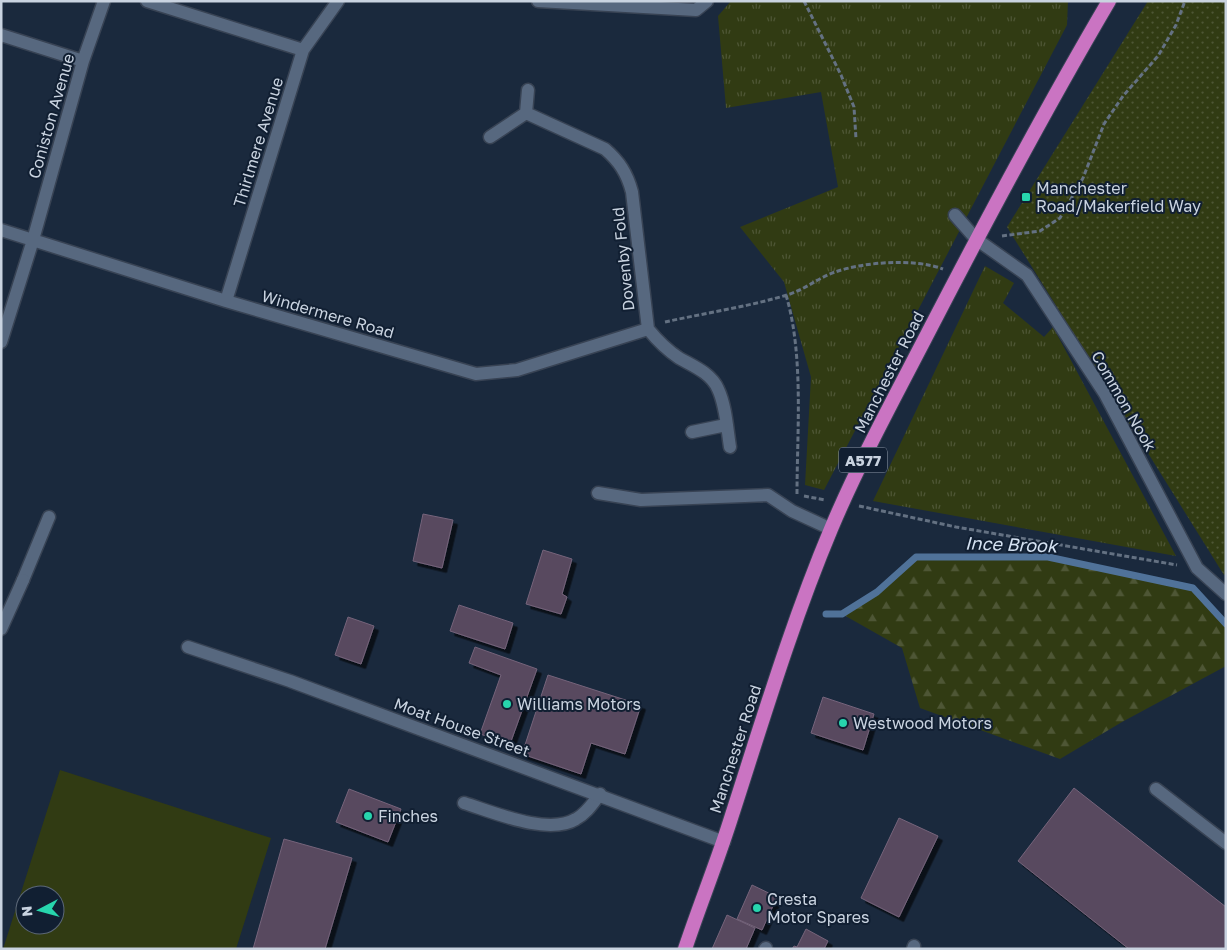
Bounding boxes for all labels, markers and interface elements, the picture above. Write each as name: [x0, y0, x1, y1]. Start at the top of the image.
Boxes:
street label: Coniston Avenue: [24, 51, 78, 181]
street label: Thirlmere Avenue: [229, 75, 287, 209]
place label: Manchester Road/Makerfield Way: [1036, 178, 1201, 216]
marker: Manchester Road/Makerfield Way: [1020, 191, 1032, 203]
street label: Dovenby Fold: [608, 206, 638, 312]
street label: Windermere Road: [259, 286, 397, 342]
street label: Manchester Road: [850, 308, 928, 436]
street label: Common Nook: [1087, 347, 1161, 455]
road number: A577: [839, 448, 887, 472]
water label: Ince Brook: [965, 531, 1059, 557]
street label: Manchester Road: [705, 682, 765, 816]
street label: Moat House Street: [391, 693, 533, 761]
place label: Williams Motors: [517, 694, 641, 714]
marker: Williams Motors: [501, 698, 513, 710]
place label: Westwood Motors: [853, 713, 992, 733]
marker: Westwood Motors: [837, 717, 849, 729]
place label: Finches: [378, 806, 438, 826]
marker: Finches: [362, 810, 374, 822]
north arrow: [15, 885, 65, 935]
place label: Cresta Motor Spares: [767, 889, 870, 927]
marker: Cresta Motor Spares: [751, 902, 763, 914]
text: N: [18, 905, 36, 918]

